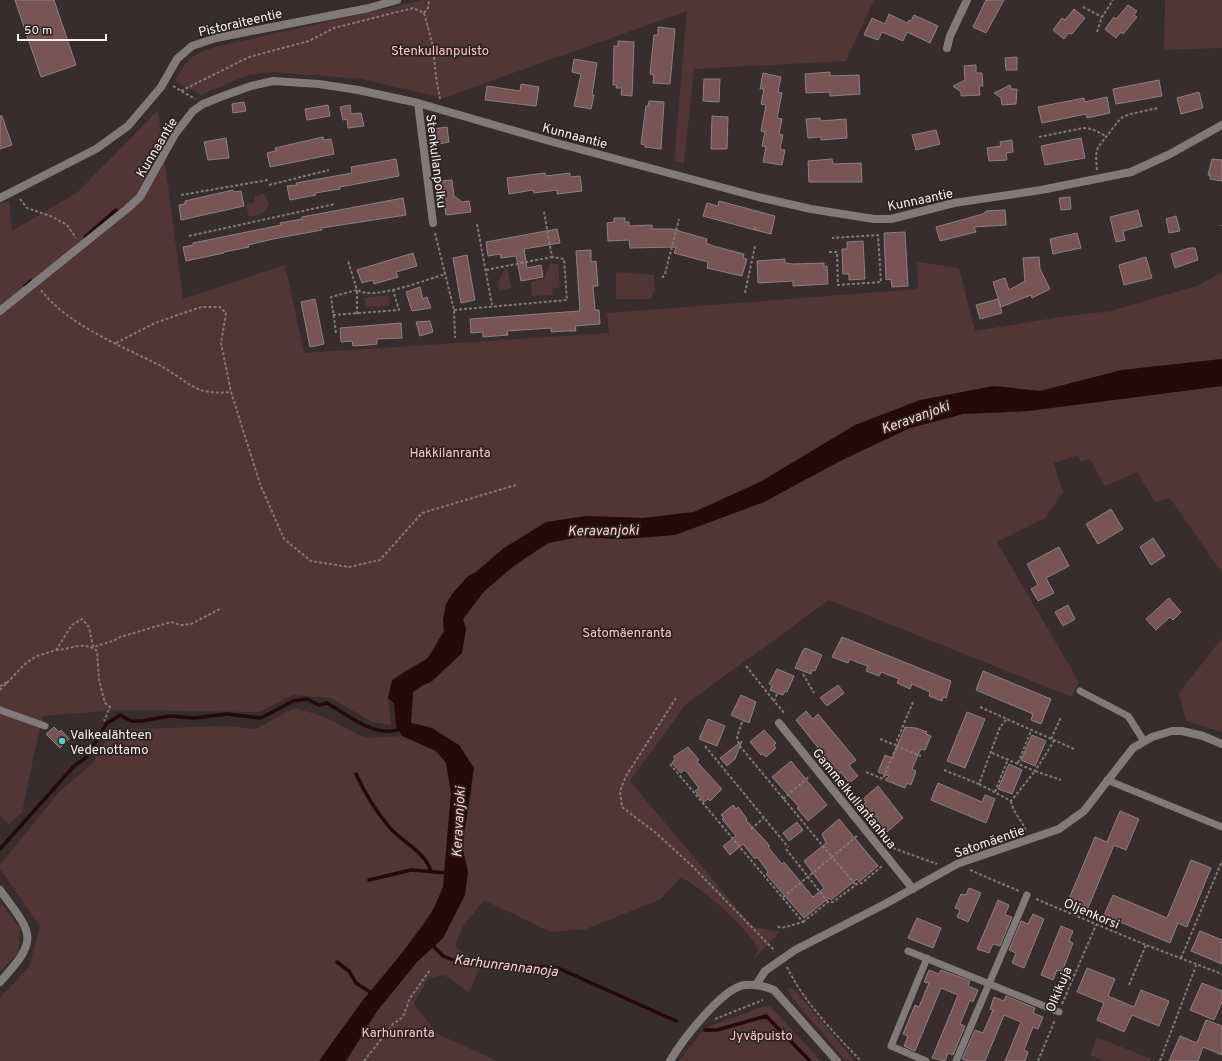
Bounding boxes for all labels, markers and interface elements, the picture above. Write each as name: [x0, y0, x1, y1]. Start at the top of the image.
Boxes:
street label: Pistoraiteentie: [197, 7, 284, 41]
scale bar: [18, 16, 106, 42]
text: 50 m: [24, 23, 52, 39]
park label: Stenkullanpuisto: [391, 44, 489, 60]
street label: Stenkullanpolku: [421, 113, 449, 209]
street label: Kunnaantie: [134, 115, 182, 181]
street label: Kunnaantie: [540, 121, 609, 153]
street label: Kunnaantie: [886, 186, 955, 216]
water label: Keravanjoki: [879, 398, 953, 439]
park label: Hakkilanranta: [409, 446, 491, 462]
water label: Keravanjoki: [567, 522, 640, 541]
park label: Satomäenranta: [582, 626, 672, 642]
place label: Valkealähteen Vedenottamo: [70, 728, 152, 759]
marker: Valkealähteen Vedenottamo: [57, 736, 67, 746]
street label: Gammelkullantanhua: [808, 746, 899, 853]
water label: Keravanjoki: [449, 785, 470, 858]
street label: Satomäentie: [952, 823, 1027, 862]
street label: Oljenkorsi: [1061, 896, 1122, 934]
water label: Karhunrannanoja: [453, 952, 560, 981]
street label: Olkikuja: [1043, 965, 1077, 1015]
park label: Karhunranta: [361, 1026, 435, 1042]
park label: Jyväpuisto: [729, 1029, 793, 1045]

